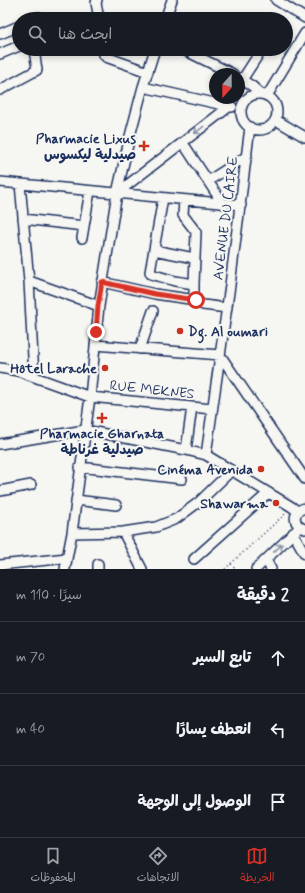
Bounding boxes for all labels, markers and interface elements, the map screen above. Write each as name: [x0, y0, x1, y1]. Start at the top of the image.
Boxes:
search box: [12, 12, 293, 56]
icon: search: [26, 23, 48, 45]
text: ابحث هنا: [58, 25, 112, 45]
north arrow: [209, 68, 245, 104]
one-way arrow: [193, 126, 204, 135]
place label: Pharmacie Lixus صيدلية ليكسوس: [36, 130, 136, 164]
marker: Pharmacie Lixus صيدلية ليكسوس: [139, 141, 149, 151]
street label: AVENUE DU CAIRE: [209, 155, 243, 281]
route start: [187, 291, 205, 309]
route end: [87, 323, 105, 341]
place label: Dg. Al oumari: [188, 323, 268, 344]
marker: Dg. Al oumari: [175, 326, 185, 336]
place label: Hôtel Larache: [10, 360, 97, 378]
marker: Hôtel Larache: [100, 363, 110, 373]
street label: RUE MEKNES: [109, 377, 195, 403]
marker: Pharmacie Gharnata صيدلية غرناطة: [97, 413, 107, 423]
place label: Pharmacie Gharnata صيدلية غرناطة: [40, 425, 164, 459]
place label: Cinéma Avenida: [157, 461, 253, 479]
marker: Cinéma Avenida: [256, 464, 266, 474]
place label: Shawarma: [200, 495, 269, 513]
marker: Shawarma: [271, 498, 281, 508]
one-way arrow: [273, 543, 283, 553]
text: 2 دقيقة: [237, 584, 289, 606]
text: سيرًا · 110 m: [16, 587, 82, 604]
icon: ahead: [267, 647, 289, 669]
text: تابع السير: [193, 648, 251, 668]
text: 70 m: [16, 649, 45, 666]
icon: left: [267, 719, 289, 741]
text: انعطف يسارًا: [176, 720, 251, 740]
text: 40 m: [16, 721, 45, 738]
icon: arrive: [267, 791, 289, 813]
text: الوصول إلى الوجهة: [137, 792, 251, 812]
tab: المحفوظات: [31, 845, 76, 887]
tab: الاتجاهات: [137, 845, 179, 887]
tab: الخريطة: [240, 845, 275, 887]

